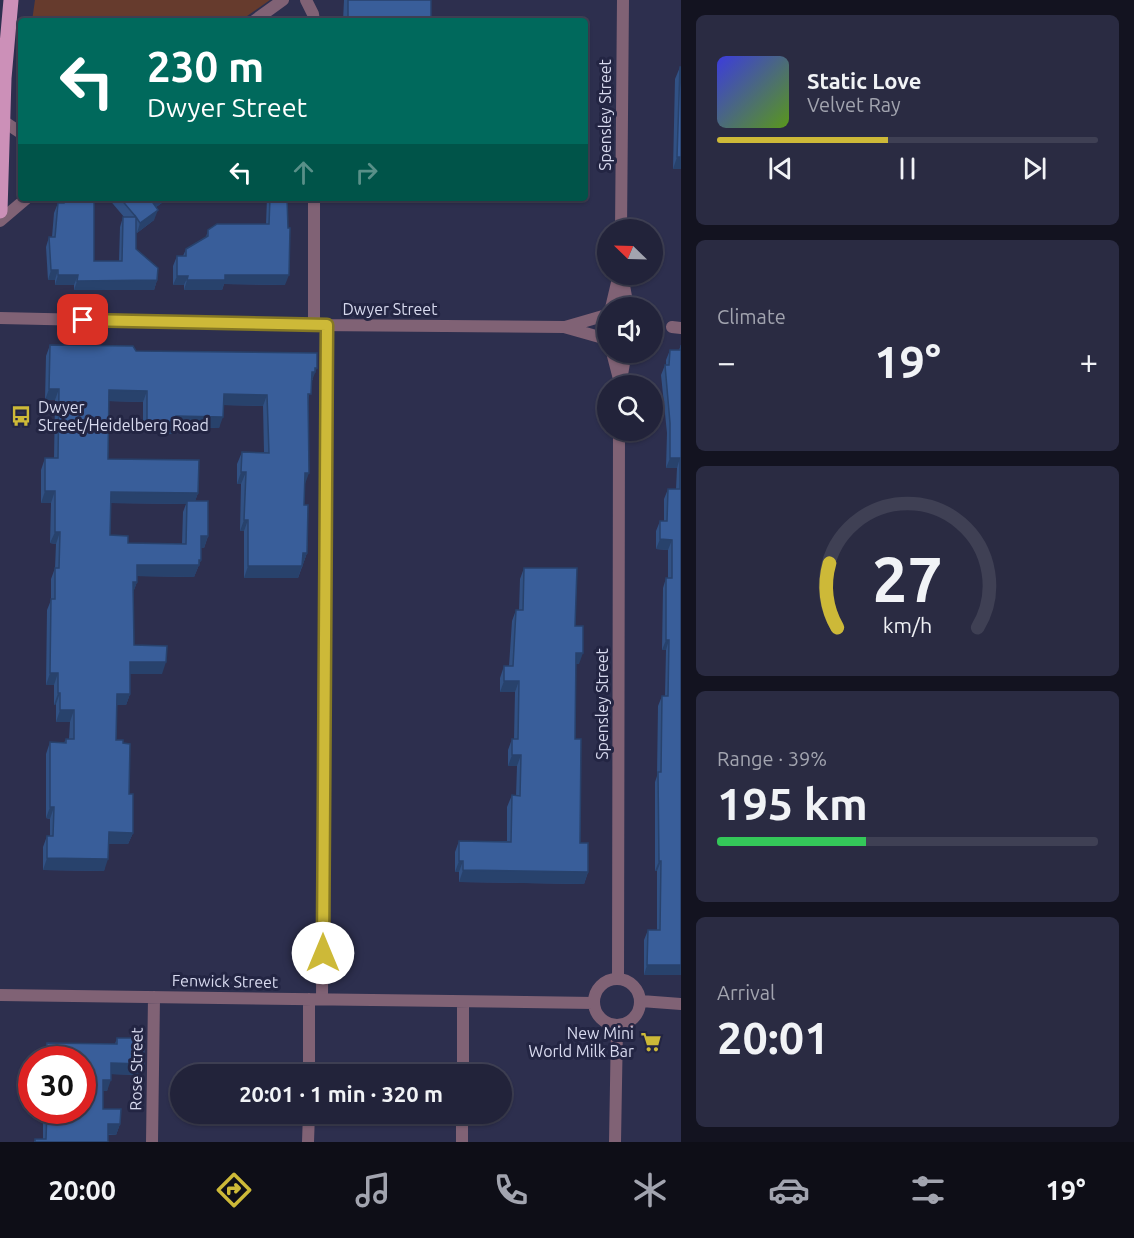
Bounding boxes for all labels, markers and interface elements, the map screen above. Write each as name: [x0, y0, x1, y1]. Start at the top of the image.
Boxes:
icon: left: [48, 42, 126, 120]
text: 230 m: [147, 43, 264, 90]
street label: Spensley Street: [596, 58, 614, 171]
text: Static Love: [807, 68, 922, 93]
text: Dwyer Street: [147, 92, 307, 122]
text: Velvet Ray: [807, 93, 901, 116]
icon: previous: [764, 152, 797, 185]
icon: pause: [891, 152, 924, 185]
icon: next: [1018, 152, 1051, 185]
icon: left: [224, 156, 257, 189]
icon: ahead: [287, 156, 320, 189]
icon: right: [350, 156, 383, 189]
north arrow: [597, 219, 663, 285]
map controls: [597, 219, 663, 441]
pin: [57, 294, 108, 345]
button: sound: [597, 297, 663, 363]
street label: Dwyer Street: [343, 300, 438, 318]
icon: arrive: [66, 303, 99, 336]
text: Climate: [717, 305, 786, 328]
text: 19°: [874, 336, 941, 387]
text: −: [717, 343, 736, 380]
text: +: [1079, 343, 1098, 380]
button: search: [597, 375, 663, 441]
place label: Dwyer Street/Heidelberg Road: [38, 398, 209, 434]
bus stop icon: Dwyer Street/Heidelberg Road: [9, 404, 33, 428]
text: 27: [872, 544, 943, 614]
text: km/h: [883, 613, 932, 637]
street label: Spensley Street: [593, 647, 611, 760]
text: Range · 39%: [717, 747, 827, 770]
text: 195 km: [717, 778, 868, 829]
position arrow: [291, 921, 355, 985]
street label: Fenwick Street: [172, 971, 279, 991]
text: Arrival: [717, 981, 775, 1004]
text: 20:01: [717, 1012, 830, 1063]
place label: New Mini World Milk Bar: [529, 1024, 634, 1060]
street label: Rose Street: [126, 1026, 146, 1111]
supermarket icon: New Mini World Milk Bar: [639, 1030, 663, 1054]
speed limit sign: 30: [18, 1046, 96, 1124]
text: 20:01 · 1 min · 320 m: [239, 1081, 443, 1106]
icon: directions: [213, 1169, 255, 1211]
icon: music: [352, 1169, 394, 1211]
icon: phone: [490, 1169, 532, 1211]
icon: climate: [629, 1169, 671, 1211]
icon: car: [768, 1169, 810, 1211]
icon: filters: [907, 1169, 949, 1211]
text: 20:00: [48, 1175, 116, 1205]
text: 19°: [1046, 1175, 1086, 1205]

